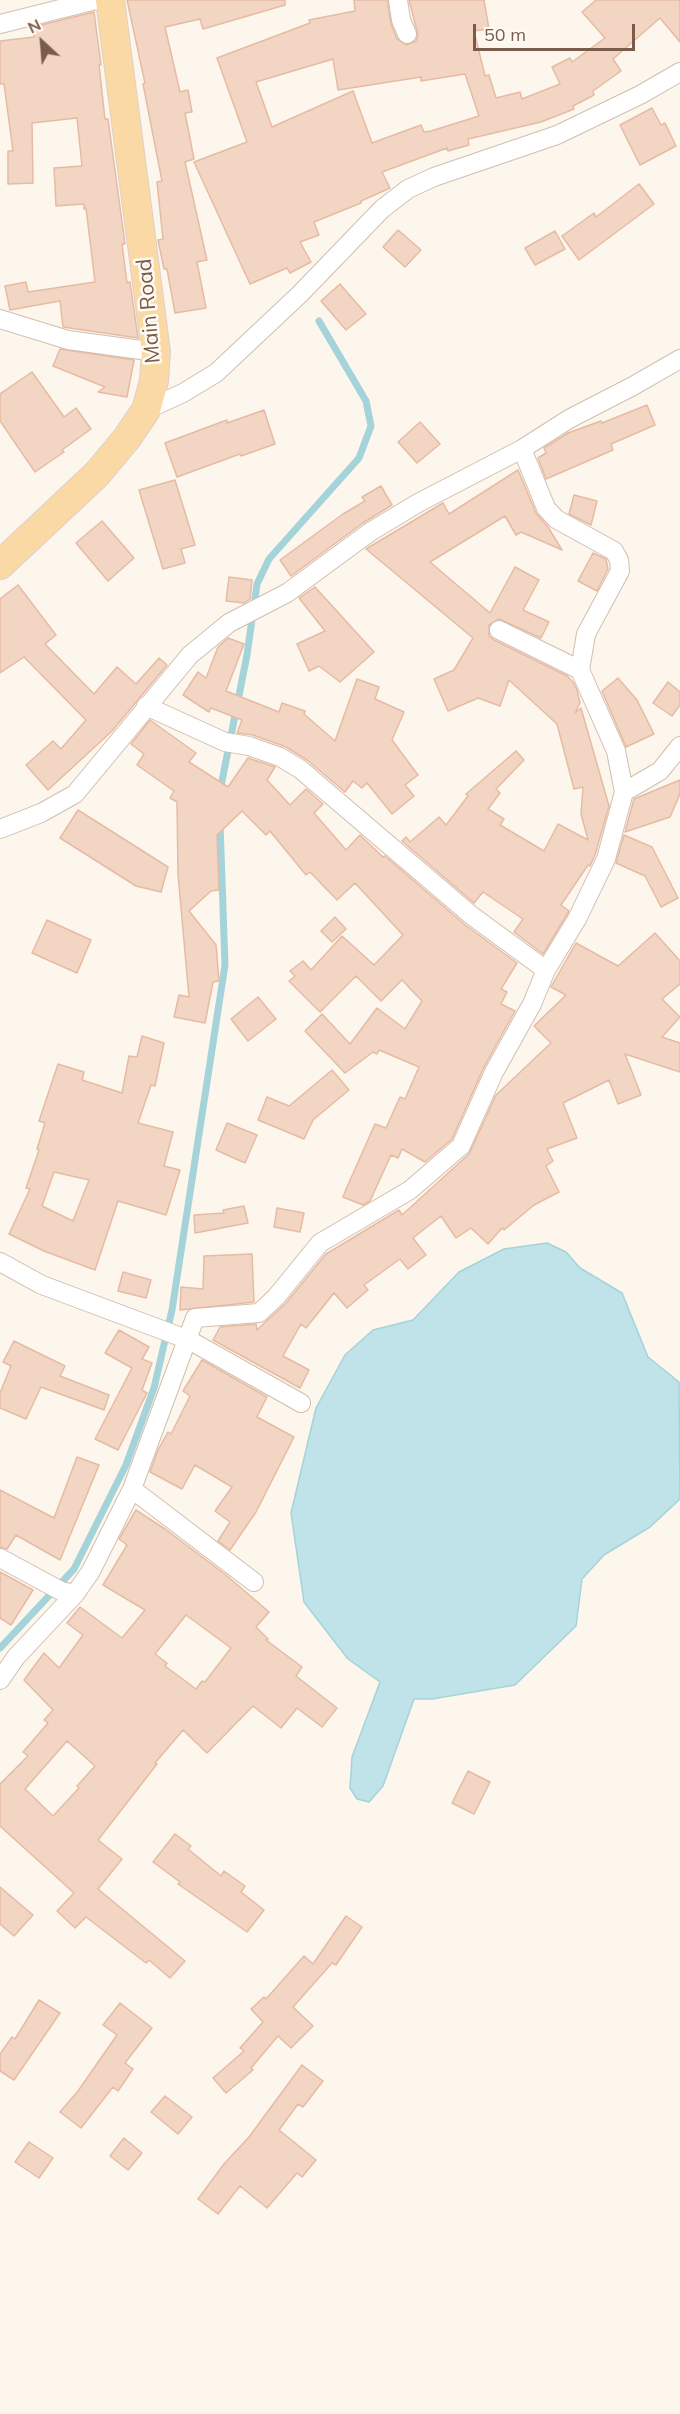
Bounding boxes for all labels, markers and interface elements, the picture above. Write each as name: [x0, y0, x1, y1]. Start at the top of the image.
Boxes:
north arrow: [12, 12, 72, 72]
scale bar: [476, 12, 638, 50]
text: N: [24, 14, 44, 37]
text: 50 m: [484, 23, 526, 46]
street label: Main Road: [132, 258, 166, 364]

